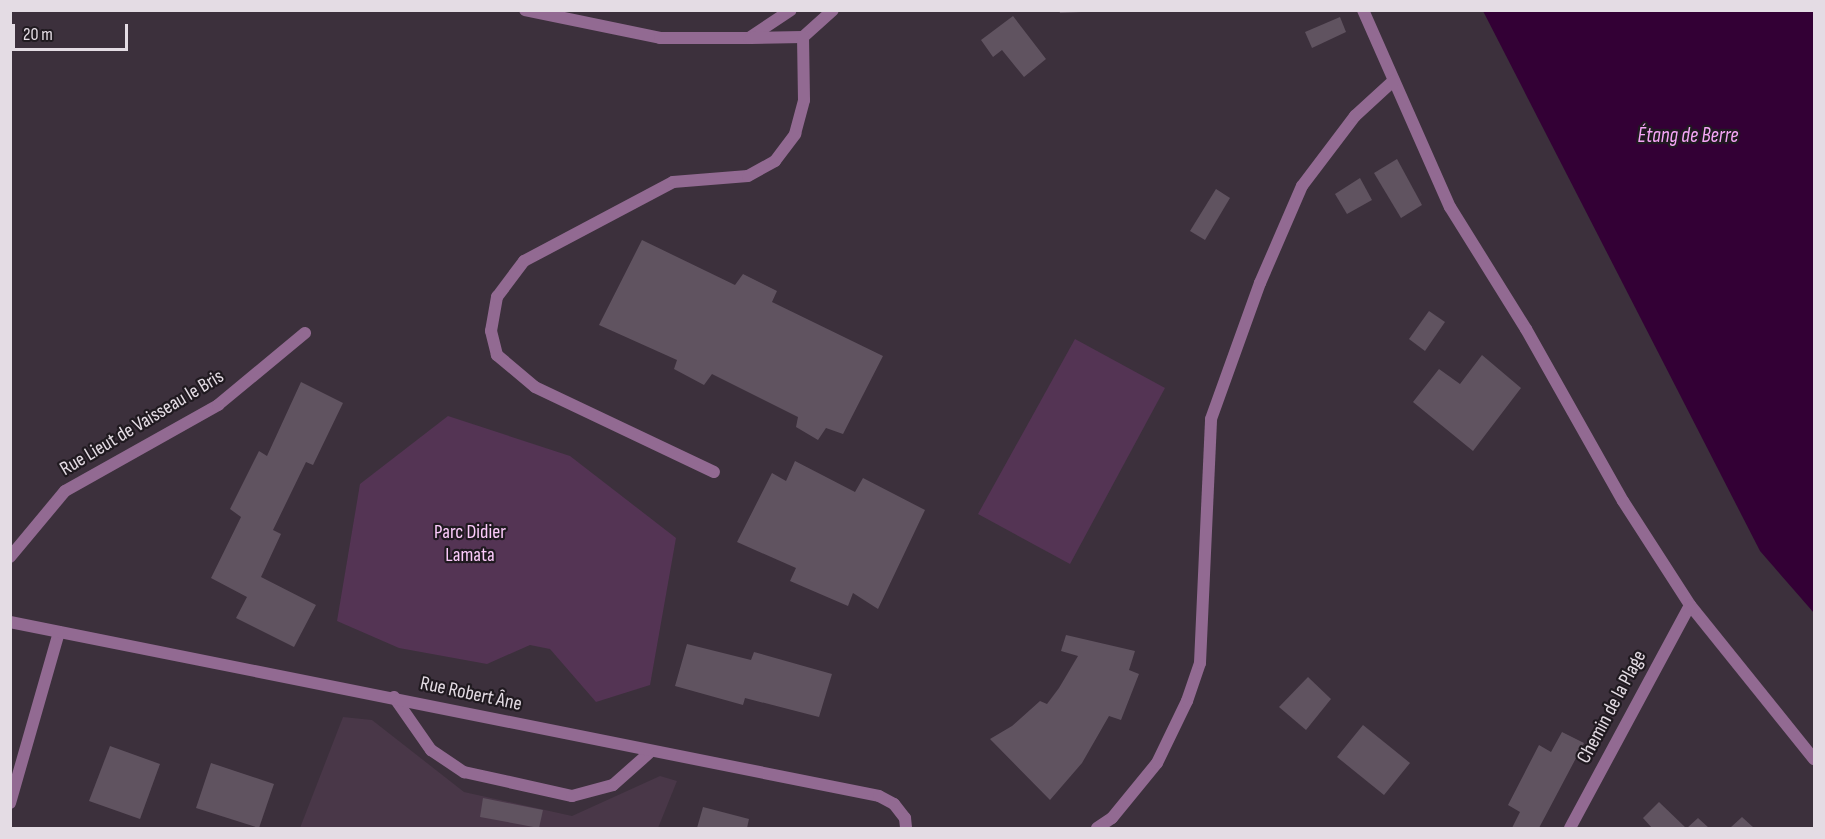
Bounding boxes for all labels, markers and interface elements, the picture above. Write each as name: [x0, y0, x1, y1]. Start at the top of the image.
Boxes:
scale bar: [15, 12, 130, 50]
text: 20 m: [23, 24, 53, 45]
water label: Étang de Berre: [1638, 123, 1738, 149]
street label: Rue Lieut de Vaisseau le Bris: [56, 365, 228, 481]
park label: Parc Didier Lamata: [434, 521, 506, 568]
street label: Chemin de la Plage: [1572, 646, 1652, 768]
street label: Rue Robert Âne: [418, 672, 524, 716]

